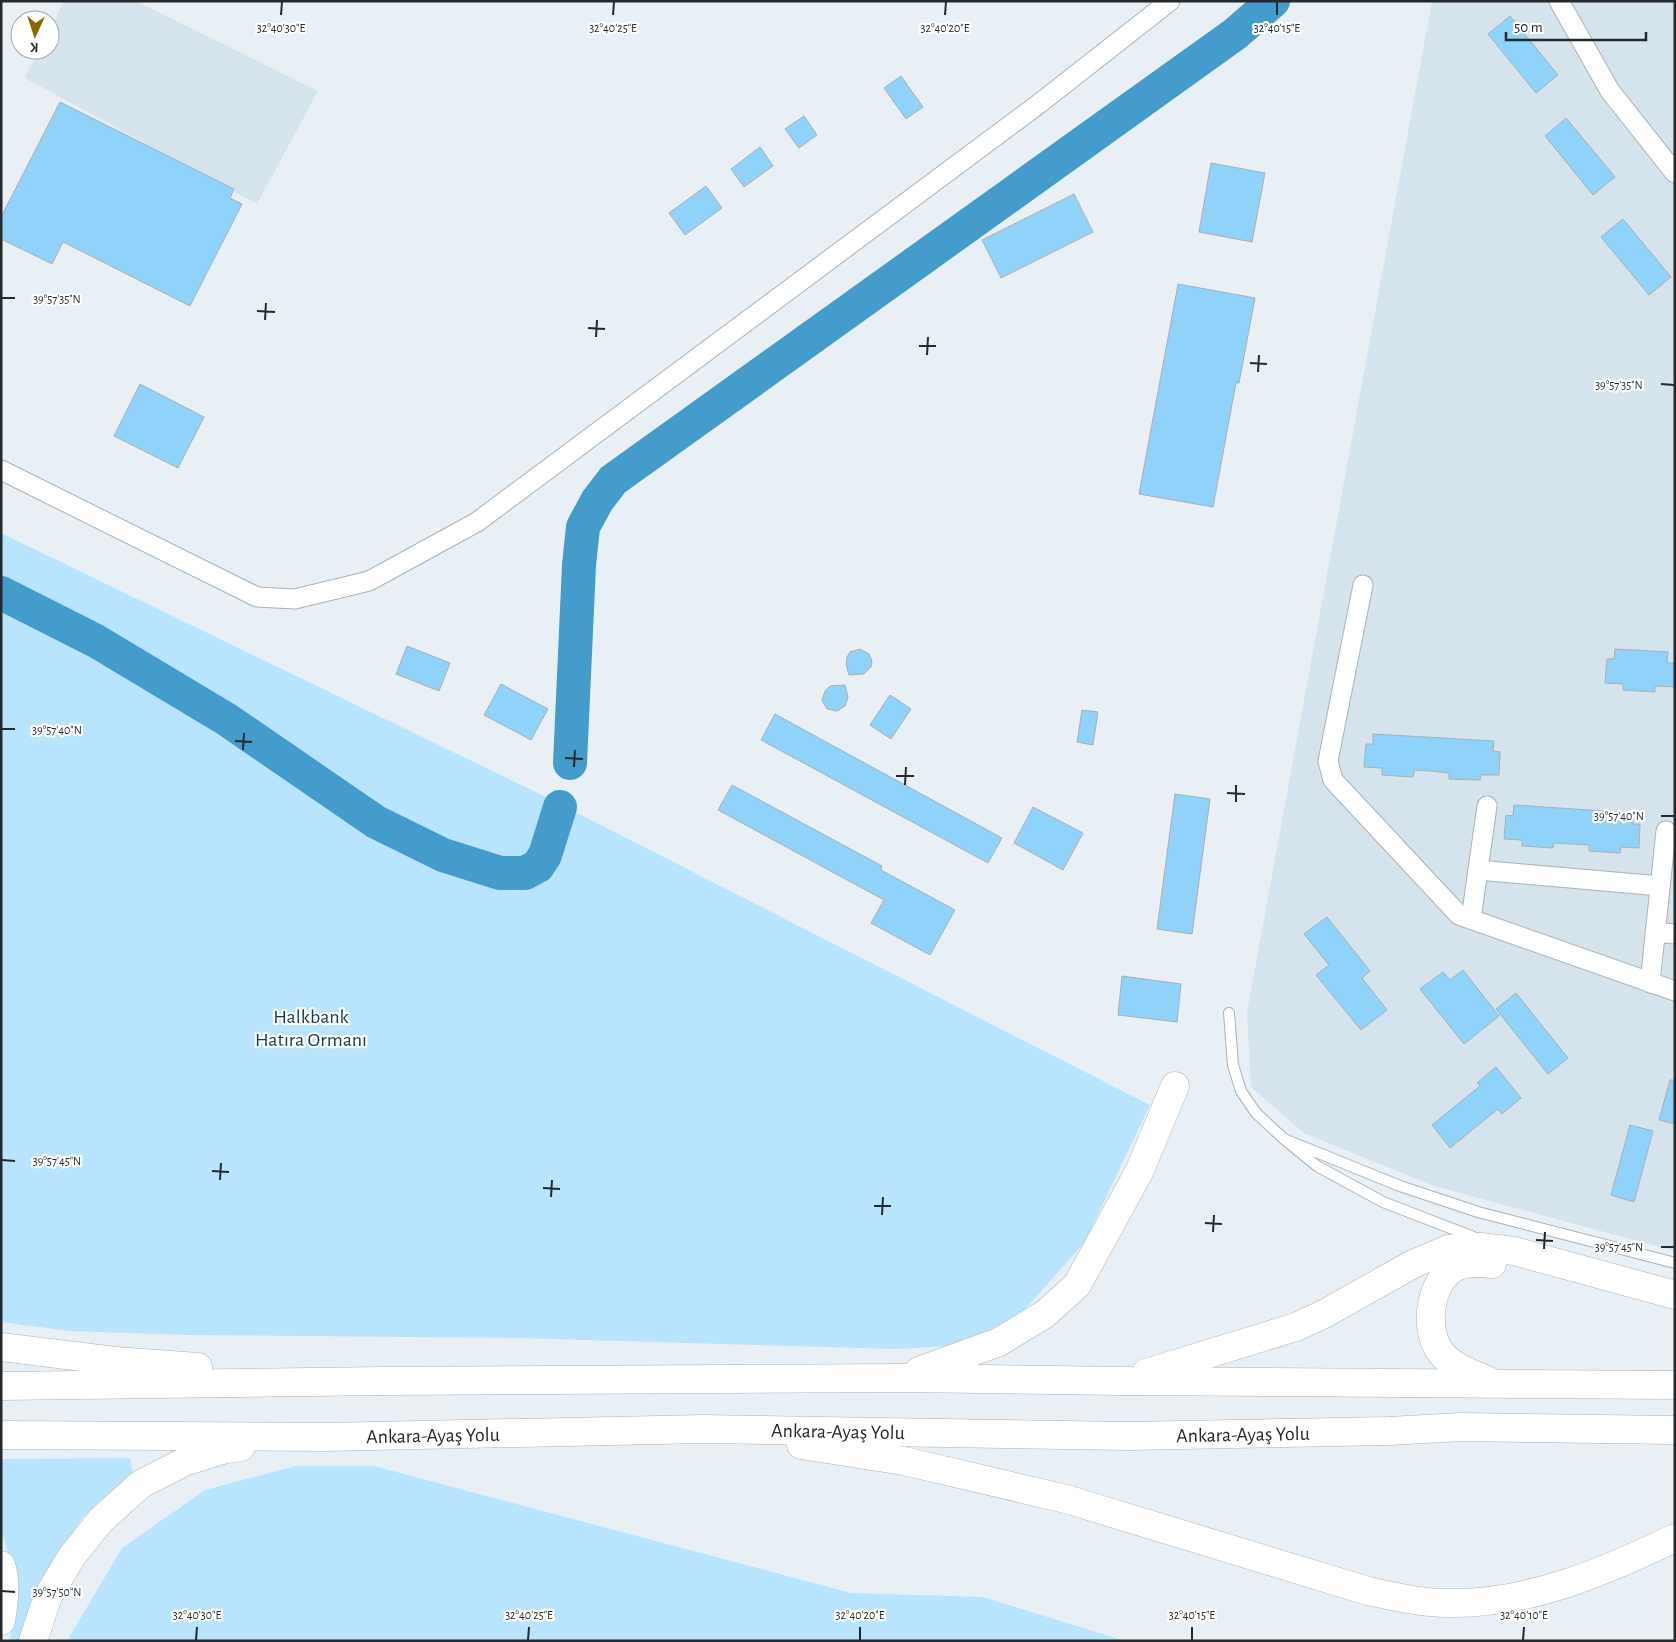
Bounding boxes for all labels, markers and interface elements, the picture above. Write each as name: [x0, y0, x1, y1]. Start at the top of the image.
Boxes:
north arrow: [10, 10, 60, 60]
scale bar: [1506, 10, 1646, 42]
text: 50 m: [1514, 20, 1543, 35]
text: 32°40'30"E: [257, 22, 305, 34]
text: 32°40'25"E: [589, 22, 637, 34]
text: 32°40'20"E: [921, 22, 970, 34]
text: 32°40'15"E: [1254, 22, 1300, 34]
text: K: [29, 40, 39, 54]
text: 39°57'35"N: [33, 293, 81, 305]
text: 39°57'35"N: [1595, 379, 1643, 391]
text: 39°57'40"N: [32, 724, 82, 736]
text: 39°57'40"N: [1594, 810, 1644, 822]
park label: Halkbank Hatıra Ormanı: [255, 1007, 367, 1050]
text: 39°57'45"N: [33, 1155, 81, 1167]
text: 39°57'45"N: [1595, 1241, 1643, 1253]
street label: Ankara-Ayaş Yolu: [771, 1421, 905, 1443]
street label: Ankara-Ayaş Yolu: [1176, 1424, 1310, 1446]
street label: Ankara-Ayaş Yolu: [366, 1425, 500, 1447]
text: 39°57'50"N: [32, 1586, 82, 1598]
text: 32°40'30"E: [173, 1609, 221, 1621]
text: 32°40'25"E: [505, 1609, 553, 1621]
text: 32°40'20"E: [836, 1609, 885, 1621]
text: 32°40'15"E: [1169, 1609, 1215, 1621]
text: 32°40'10"E: [1500, 1609, 1548, 1621]

